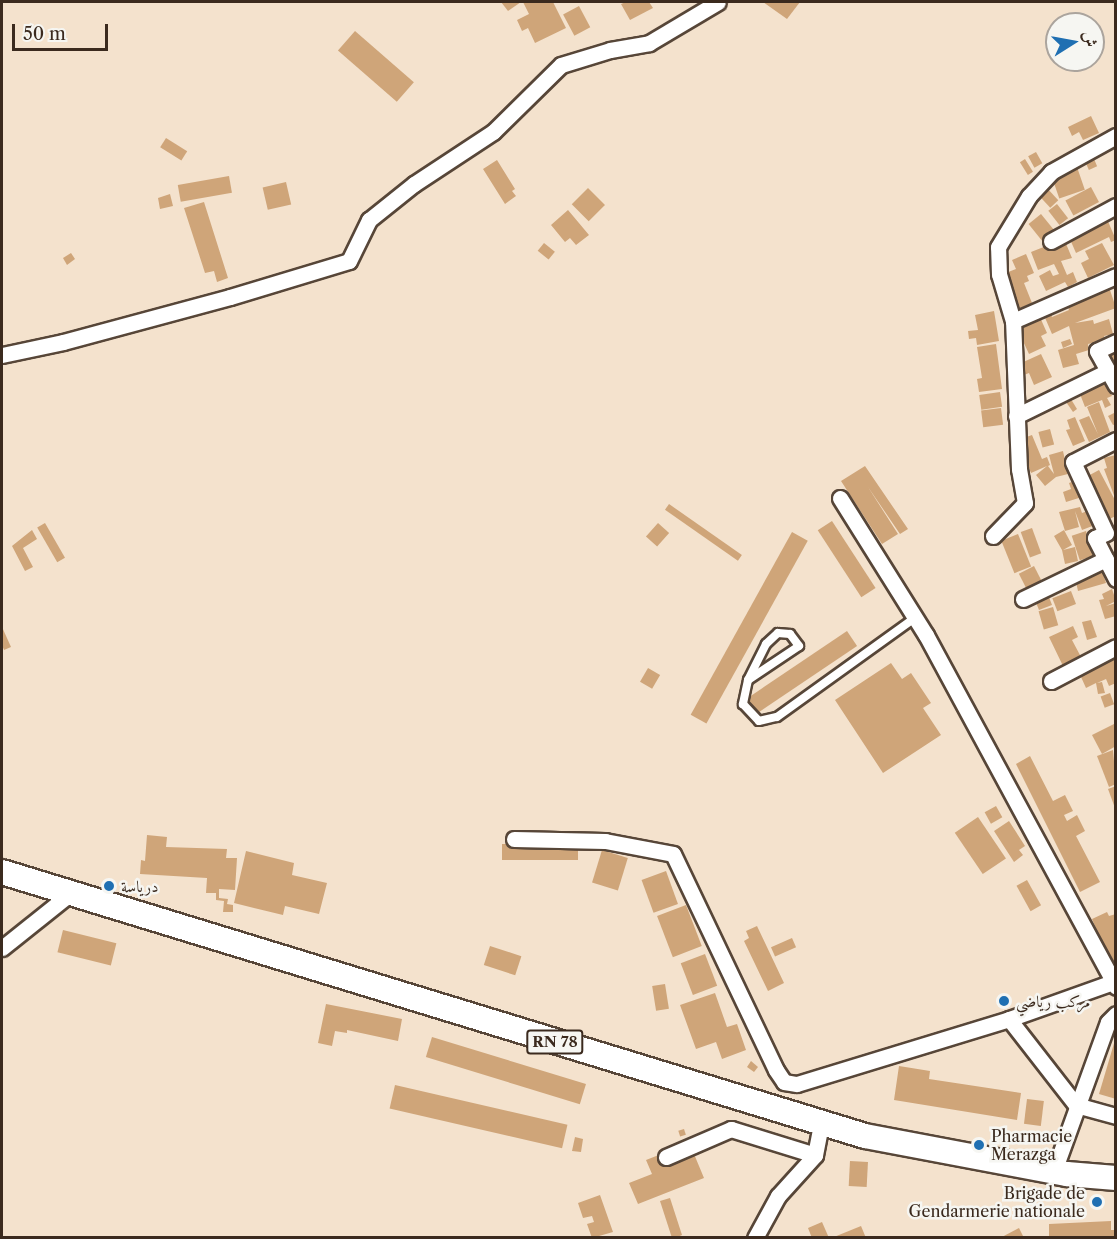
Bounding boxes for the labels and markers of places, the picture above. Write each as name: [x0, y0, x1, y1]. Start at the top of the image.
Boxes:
place label: درياسة: [121, 876, 158, 896]
marker: درياسة: [102, 879, 116, 893]
place label: مركب رياضي: [1016, 991, 1090, 1011]
marker: مركب رياضي: [997, 994, 1011, 1008]
place label: Pharmacie Merazga: [991, 1126, 1072, 1164]
marker: Pharmacie Merazga: [972, 1138, 986, 1152]
place label: Brigade de Gendarmerie nationale: [909, 1183, 1085, 1221]
marker: Brigade de Gendarmerie nationale: [1090, 1195, 1104, 1209]

